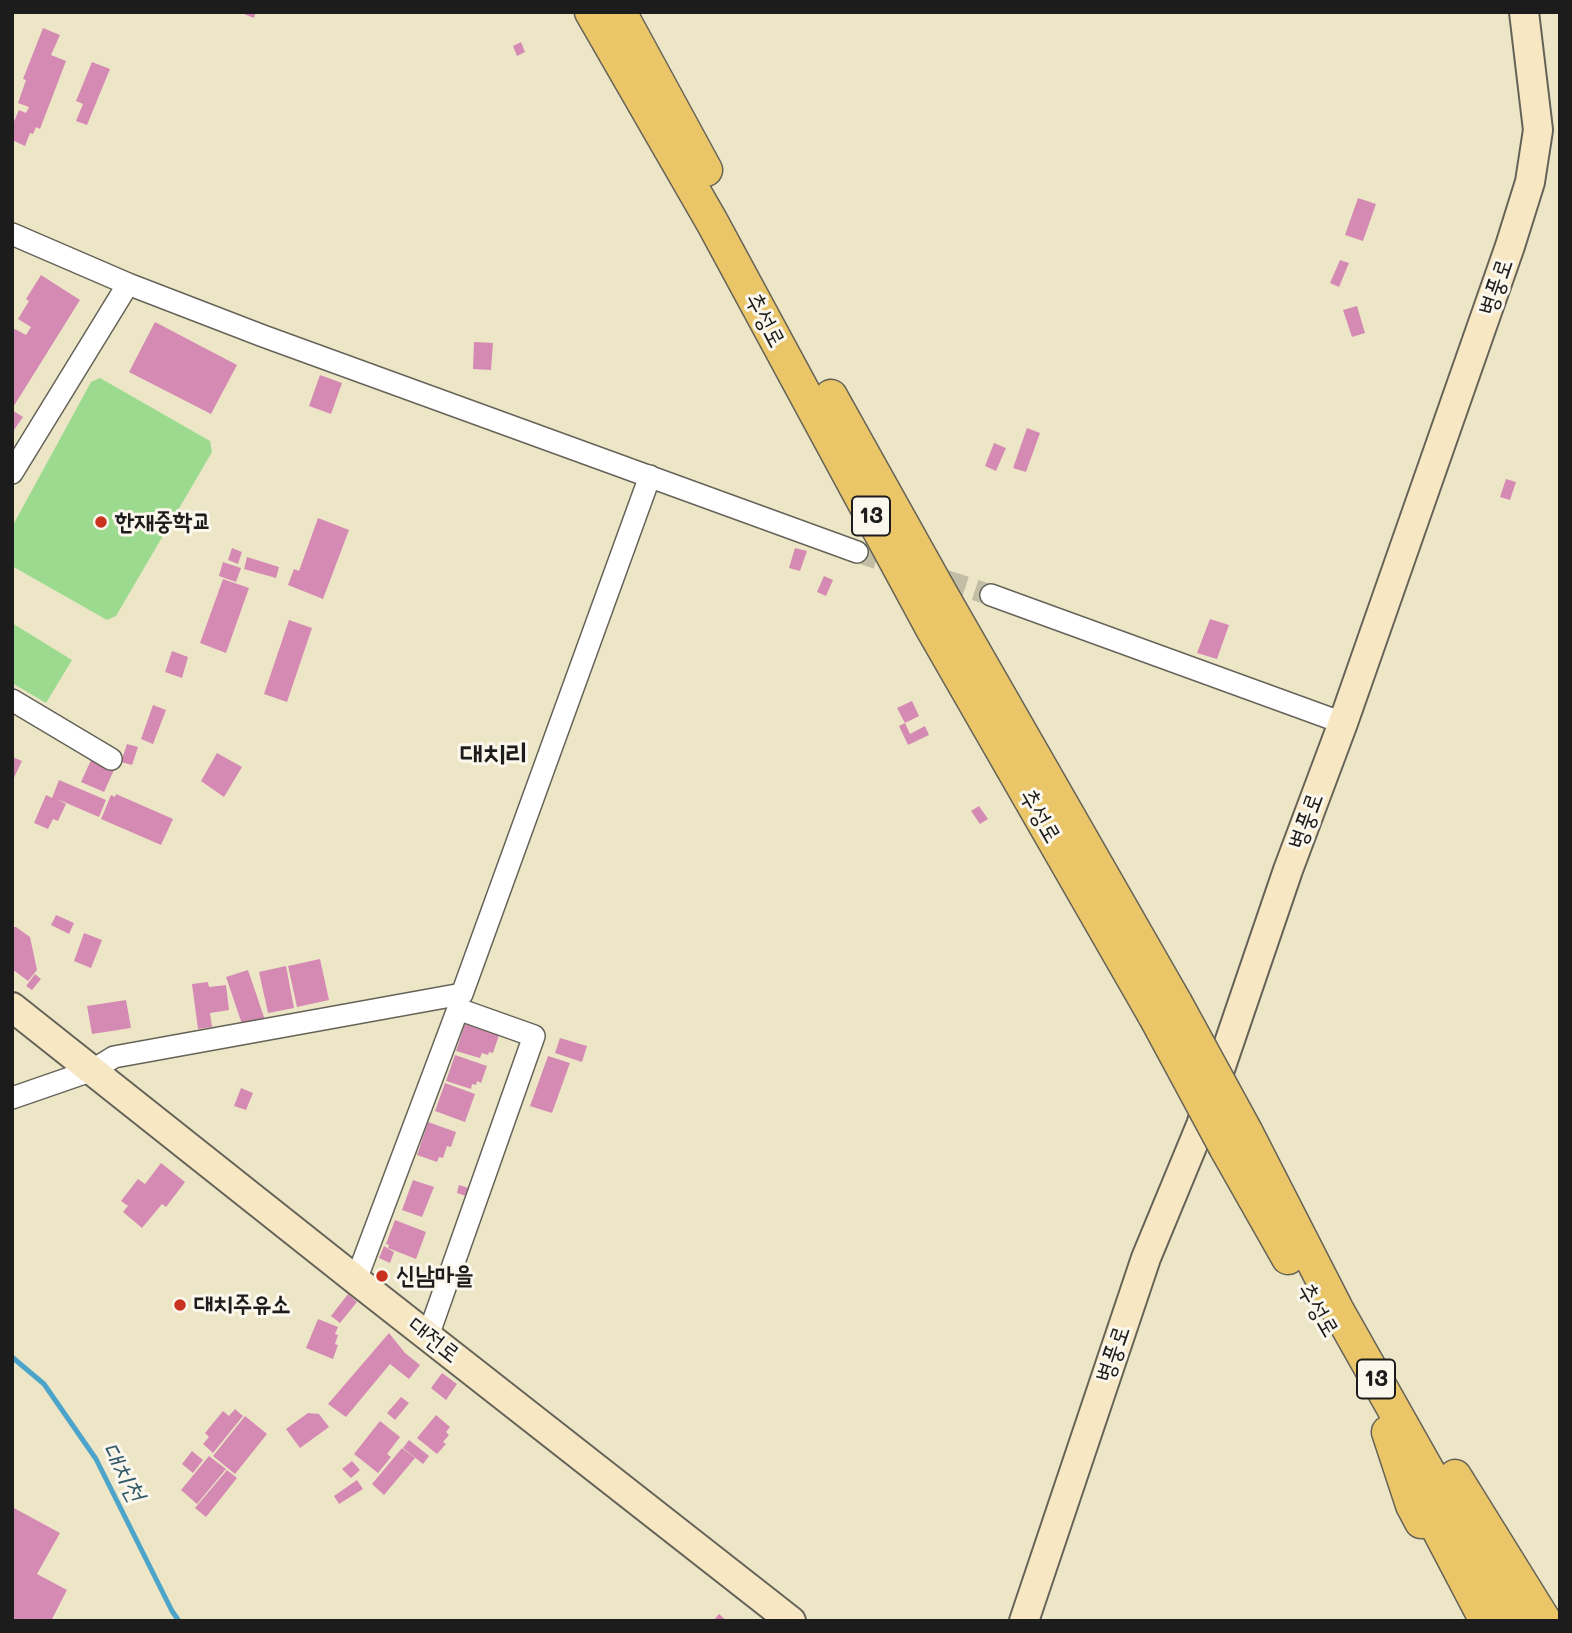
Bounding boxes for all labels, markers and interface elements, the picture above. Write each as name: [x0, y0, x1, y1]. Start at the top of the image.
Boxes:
street label: 병풍로: [1473, 255, 1519, 319]
street label: 추성로: [739, 288, 791, 352]
road number: 13: [852, 496, 890, 536]
place label: 한재중학교: [115, 508, 212, 536]
marker: 한재중학교: [93, 514, 109, 530]
district label: 대치리: [460, 737, 528, 771]
street label: 추성로: [1013, 784, 1067, 848]
street label: 병풍로: [1283, 789, 1329, 853]
place label: 신남마을: [396, 1262, 473, 1290]
marker: 신남마을: [374, 1268, 390, 1284]
street label: 추성로: [1291, 1278, 1345, 1342]
place label: 대치주유소: [194, 1291, 291, 1319]
marker: 대치주유소: [172, 1297, 188, 1313]
street label: 대전로: [402, 1311, 466, 1369]
street label: 병풍로: [1090, 1322, 1136, 1386]
road number: 13: [1357, 1360, 1395, 1398]
water label: 대치천: [94, 1437, 152, 1507]

